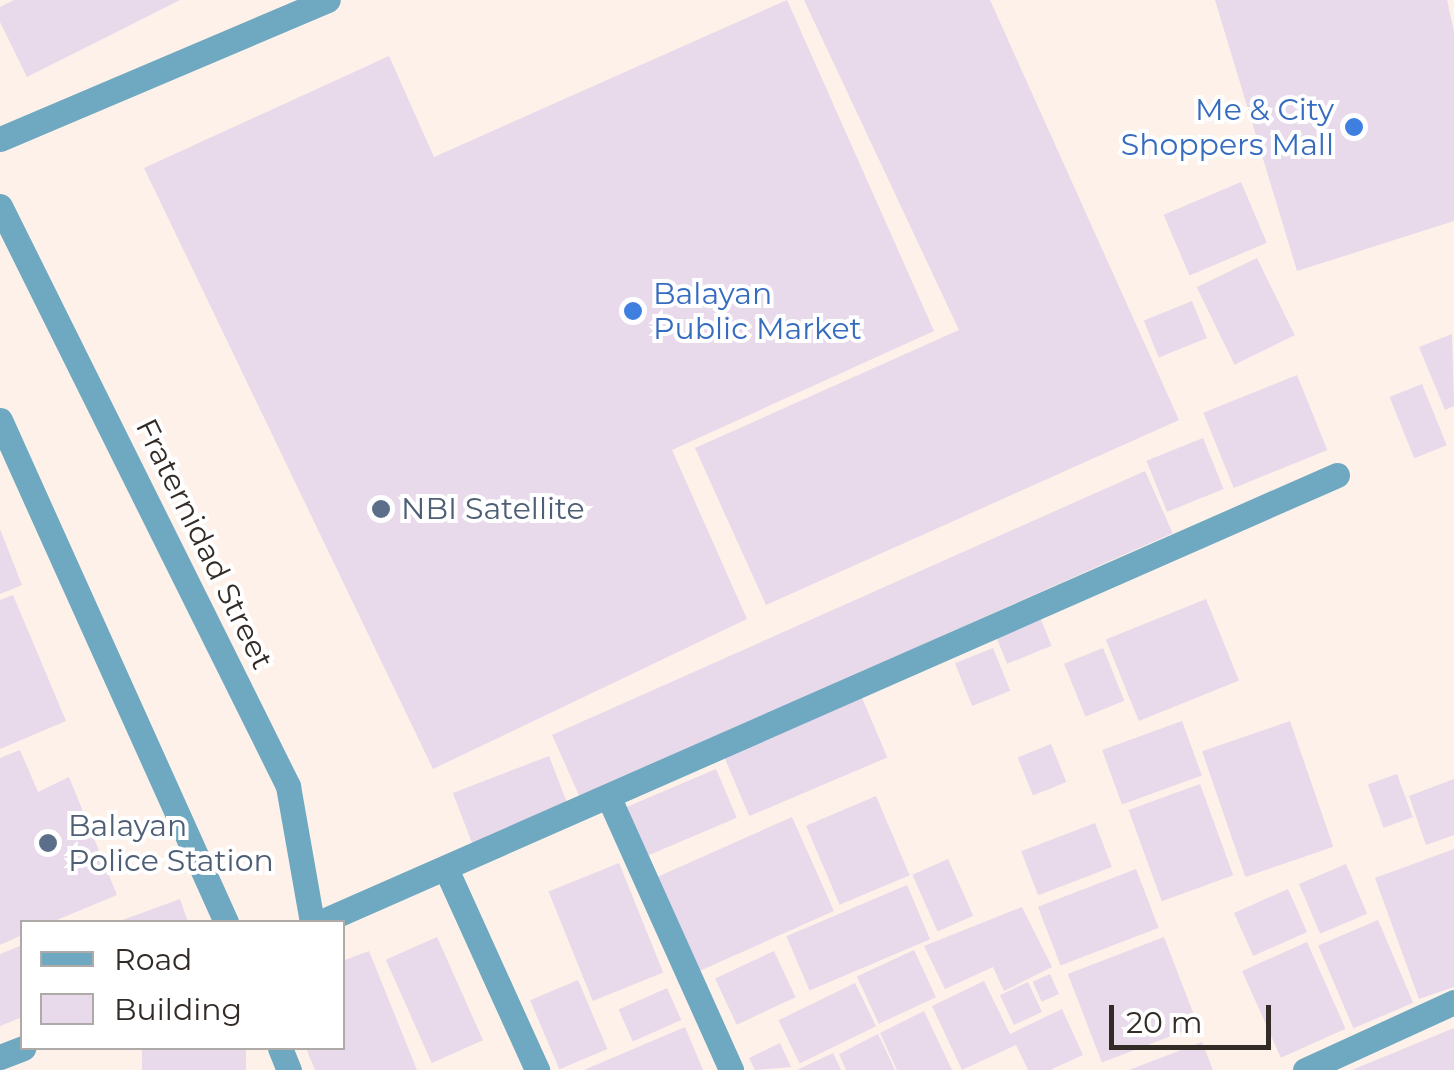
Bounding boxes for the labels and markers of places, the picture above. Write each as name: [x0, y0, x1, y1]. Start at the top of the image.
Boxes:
place label: Me & City Shoppers Mall: [1121, 92, 1334, 162]
marker: Me & City Shoppers Mall: [1343, 116, 1365, 138]
place label: Balayan Public Market: [653, 276, 862, 346]
marker: Balayan Public Market: [622, 300, 644, 322]
place label: NBI Satellite: [401, 491, 584, 527]
marker: NBI Satellite: [370, 498, 392, 520]
place label: Balayan Police Station: [68, 808, 274, 878]
marker: Balayan Police Station: [37, 832, 59, 854]

